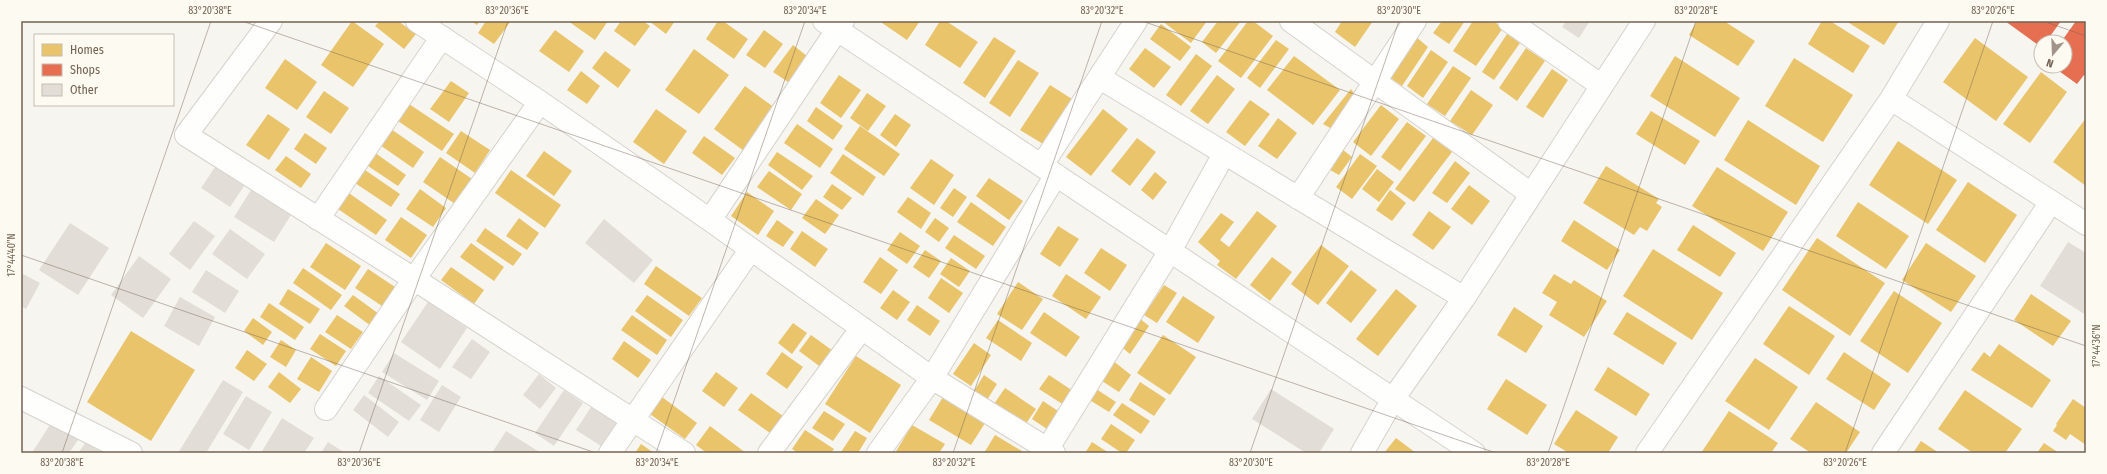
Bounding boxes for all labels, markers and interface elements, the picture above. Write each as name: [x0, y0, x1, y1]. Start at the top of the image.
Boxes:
text: 83°20'38"E: [188, 5, 232, 17]
text: 83°20'36"E: [485, 5, 529, 17]
text: 83°20'34"E: [783, 5, 827, 17]
text: 83°20'32"E: [1080, 5, 1124, 17]
text: 83°20'30"E: [1377, 5, 1421, 17]
text: 83°20'28"E: [1674, 5, 1718, 17]
text: 83°20'26"E: [1971, 5, 2015, 17]
legend: [34, 34, 174, 106]
north arrow: [2033, 34, 2073, 74]
text: Homes: [70, 43, 104, 57]
text: N: [2045, 56, 2055, 70]
text: Shops: [70, 63, 100, 77]
text: Other: [70, 83, 99, 97]
text: 17°44'40"N: [6, 233, 18, 277]
text: 17°44'36"N: [2091, 324, 2103, 368]
text: 83°20'38"E: [40, 457, 84, 469]
text: 83°20'36"E: [337, 457, 381, 469]
text: 83°20'34"E: [635, 457, 679, 469]
text: 83°20'32"E: [932, 457, 976, 469]
text: 83°20'30"E: [1229, 457, 1273, 469]
text: 83°20'28"E: [1526, 457, 1570, 469]
text: 83°20'26"E: [1823, 457, 1867, 469]

